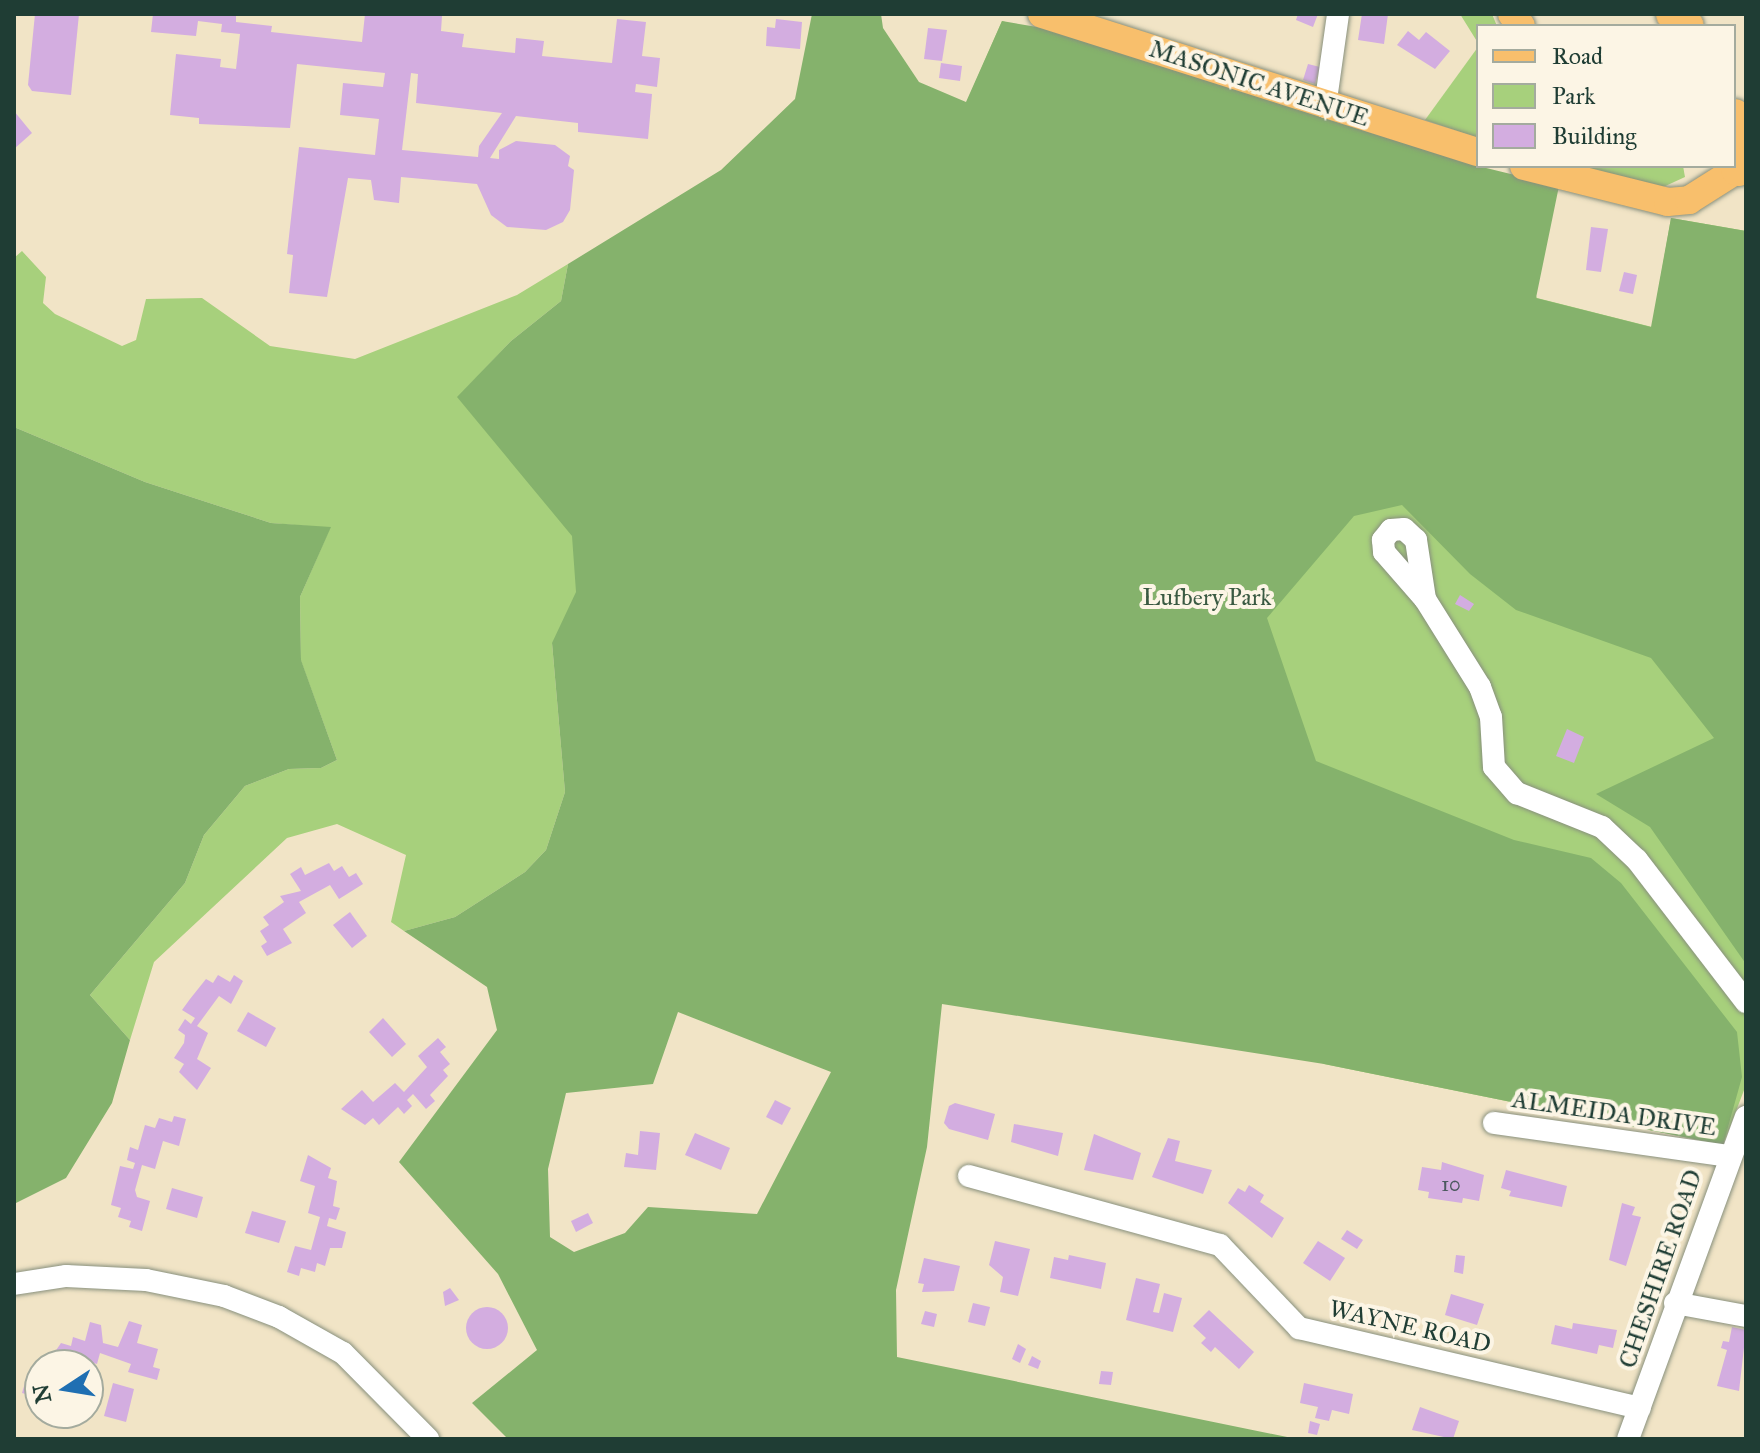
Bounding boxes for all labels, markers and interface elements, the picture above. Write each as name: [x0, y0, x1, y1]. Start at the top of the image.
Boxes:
legend: [1476, 24, 1736, 168]
street label: MASONIC AVENUE: [1146, 35, 1372, 133]
text: Road: [1552, 41, 1603, 71]
text: Park: [1552, 81, 1595, 111]
text: Building: [1552, 121, 1637, 151]
park label: Lufbery Park: [1143, 584, 1271, 612]
street label: ALMEIDA DRIVE: [1510, 1085, 1718, 1143]
street label: CHESHIRE ROAD: [1614, 1166, 1708, 1372]
house number: 10: [1441, 1172, 1461, 1196]
street label: WAYNE ROAD: [1326, 1294, 1494, 1360]
north arrow: [24, 1349, 104, 1429]
text: N: [27, 1382, 57, 1406]

